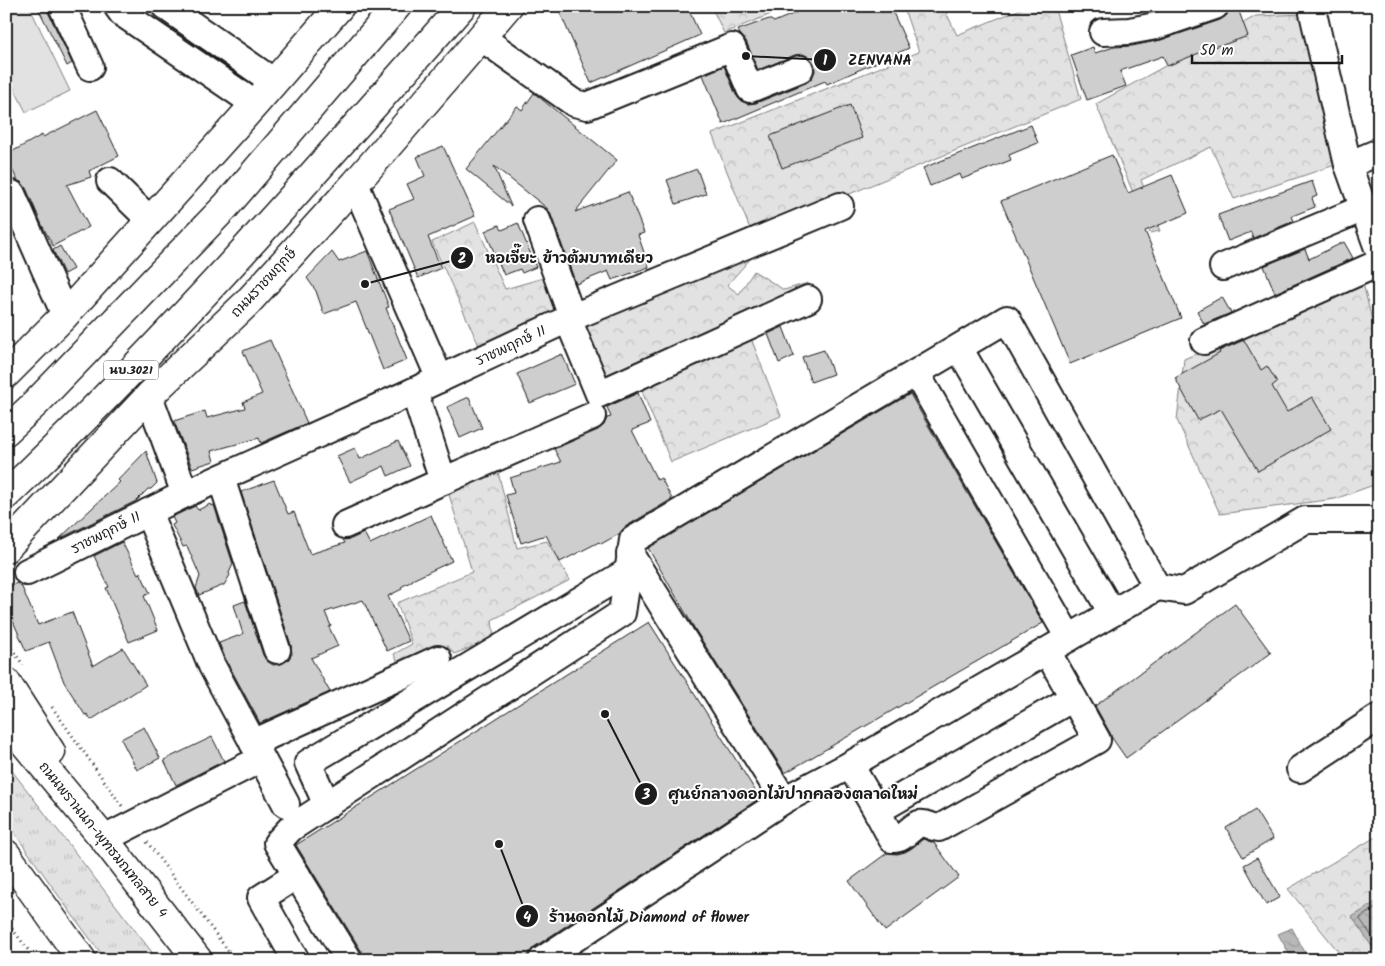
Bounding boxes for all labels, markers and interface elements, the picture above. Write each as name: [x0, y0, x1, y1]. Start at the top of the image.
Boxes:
scale bar: [1192, 32, 1342, 64]
text: 50 m: [1200, 39, 1234, 63]
callout: ZENVANA: [813, 45, 921, 75]
text: 1: [823, 49, 828, 73]
text: ZENVANA: [848, 49, 912, 73]
street label: ถนนราชพฤกษ์: [226, 242, 303, 323]
callout: หอเจี๊ยะ ข้าวต้มบาทเดียว: [450, 243, 663, 273]
text: หอเจี๊ยะ ข้าวต้มบาทเดียว: [485, 243, 653, 271]
text: 2: [458, 247, 467, 271]
street label: ราชพฤกษ์ 11: [472, 320, 550, 372]
road number: นบ.3021: [104, 360, 158, 380]
street label: ราชพฤกษ์ 11: [67, 506, 145, 560]
street label: ถนนพรานนก-พุทธมณฑลสาย 4: [33, 757, 173, 923]
callout: ศูนย์กลางดอกไม้ปากคลองตลาดใหม่: [633, 779, 928, 809]
text: 3: [641, 783, 650, 807]
text: ศูนย์กลางดอกไม้ปากคลองตลาดใหม่: [668, 783, 918, 807]
callout: ร้านดอกไม้ Diamond of flower: [514, 901, 759, 931]
text: 4: [523, 906, 531, 930]
text: ร้านดอกไม้ Diamond of flower: [549, 906, 750, 930]

